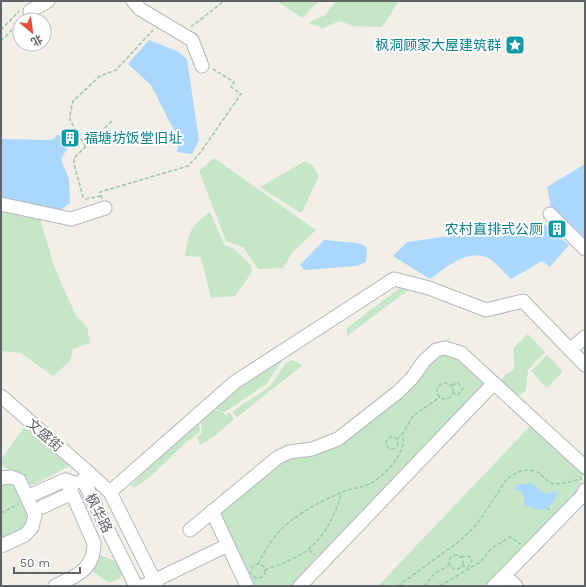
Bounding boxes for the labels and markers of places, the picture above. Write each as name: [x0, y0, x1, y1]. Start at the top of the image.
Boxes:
place icon: 枫洞顾家大屋建筑群: [504, 34, 526, 56]
place label: 枫洞顾家大屋建筑群: [375, 37, 501, 53]
building icon: 福塘坊饭堂旧址: [59, 127, 81, 149]
place label: 福塘坊饭堂旧址: [84, 130, 182, 146]
building icon: 农村直排式公厕: [546, 218, 568, 240]
place label: 农村直排式公厕: [445, 221, 543, 237]

